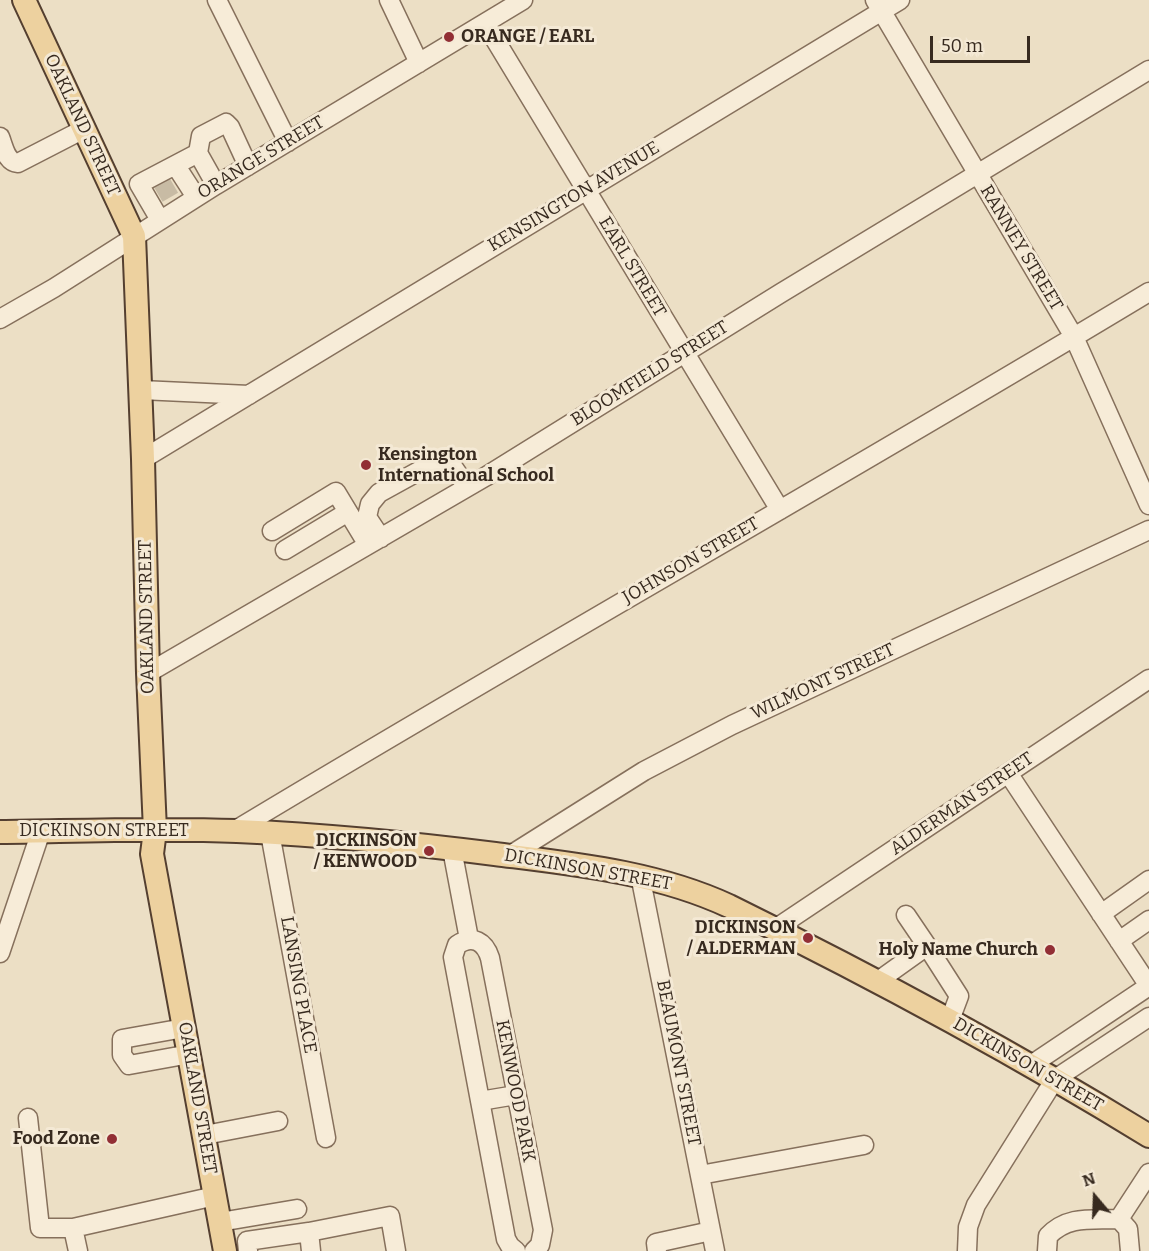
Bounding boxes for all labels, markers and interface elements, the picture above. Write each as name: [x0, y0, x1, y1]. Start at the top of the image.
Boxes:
scale bar: [933, 24, 1034, 62]
place label: ORANGE / EARL: [461, 26, 594, 48]
marker: ORANGE / EARL: [442, 30, 456, 44]
text: 50 m: [941, 35, 983, 57]
street label: OAKLAND STREET: [40, 51, 124, 199]
street label: ORANGE STREET: [194, 112, 328, 204]
street label: KENSINGTON AVENUE: [484, 137, 664, 257]
street label: RANNEY STREET: [975, 181, 1067, 315]
street label: EARL STREET: [594, 213, 670, 321]
street label: BLOOMFIELD STREET: [567, 317, 733, 431]
place label: Kensington International School: [378, 444, 554, 486]
marker: Kensington International School: [359, 458, 373, 472]
street label: JOHNSON STREET: [619, 513, 763, 609]
street label: OAKLAND STREET: [135, 540, 159, 694]
street label: WILMONT STREET: [748, 639, 898, 725]
street label: ALDERMAN STREET: [886, 748, 1038, 860]
street label: DICKINSON STREET: [19, 820, 189, 842]
place label: DICKINSON / KENWOOD: [314, 830, 417, 872]
marker: DICKINSON / KENWOOD: [422, 844, 436, 858]
street label: DICKINSON STREET: [503, 845, 673, 895]
street label: LANSING PLACE: [275, 915, 321, 1055]
place label: DICKINSON / ALDERMAN: [687, 917, 796, 960]
marker: DICKINSON / ALDERMAN: [801, 931, 815, 945]
place label: Holy Name Church: [878, 939, 1038, 961]
marker: Holy Name Church: [1043, 943, 1057, 957]
street label: BEAUMONT STREET: [651, 978, 705, 1148]
street label: DICKINSON STREET: [949, 1013, 1107, 1117]
street label: KENWOOD PARK: [491, 1018, 539, 1164]
street label: OAKLAND STREET: [173, 1020, 221, 1176]
place label: Food Zone: [13, 1128, 100, 1150]
marker: Food Zone: [105, 1132, 119, 1146]
north arrow: [1065, 1167, 1125, 1227]
text: N: [1080, 1169, 1098, 1191]

